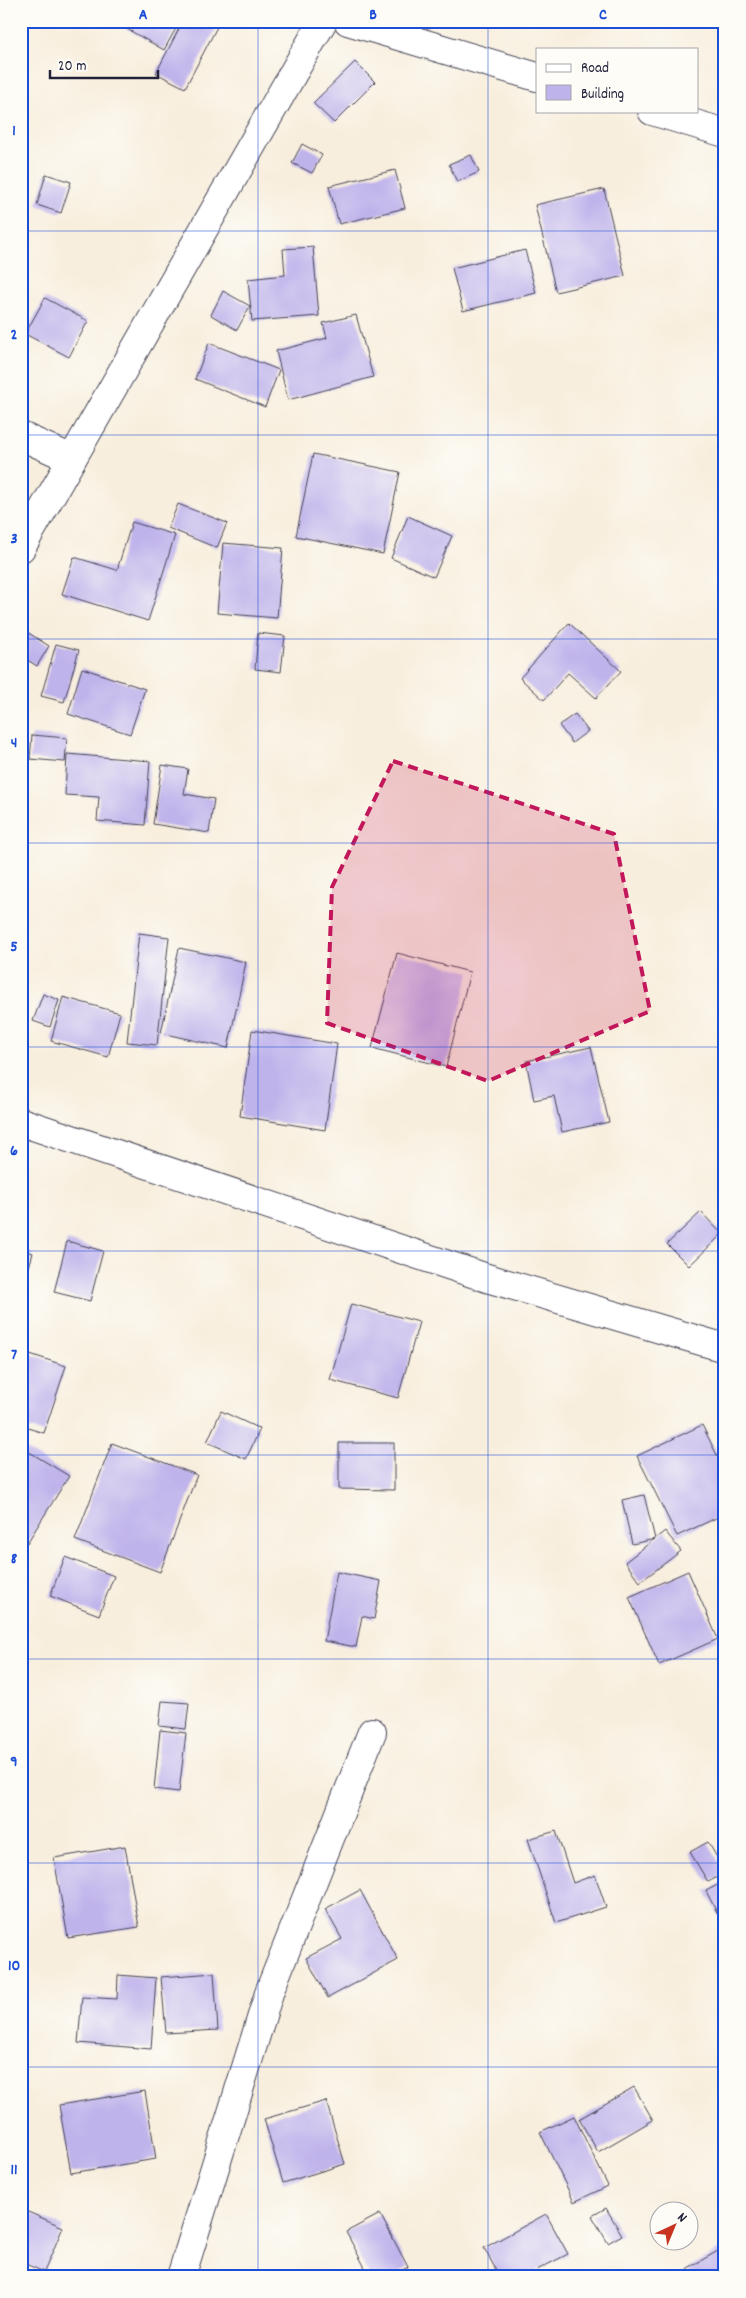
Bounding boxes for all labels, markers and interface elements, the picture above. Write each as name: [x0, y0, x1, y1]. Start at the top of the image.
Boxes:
text: A: [139, 4, 148, 27]
text: B: [369, 4, 377, 27]
text: C: [599, 4, 607, 27]
scale bar: [50, 48, 158, 80]
legend: [536, 48, 698, 112]
text: 20 m: [58, 56, 86, 78]
text: Road: [581, 58, 609, 80]
text: Building: [581, 84, 624, 106]
text: 1: [12, 120, 16, 143]
text: 2: [11, 324, 18, 347]
text: 3: [10, 528, 18, 551]
text: 4: [11, 732, 17, 755]
text: 5: [10, 936, 18, 959]
text: 6: [10, 1140, 18, 1163]
text: 7: [11, 1344, 17, 1367]
text: 8: [11, 1548, 18, 1571]
text: 9: [10, 1751, 18, 1774]
text: 10: [8, 1955, 20, 1978]
text: 11: [10, 2159, 18, 2182]
north arrow: [648, 2200, 698, 2250]
text: N: [672, 2208, 691, 2228]

